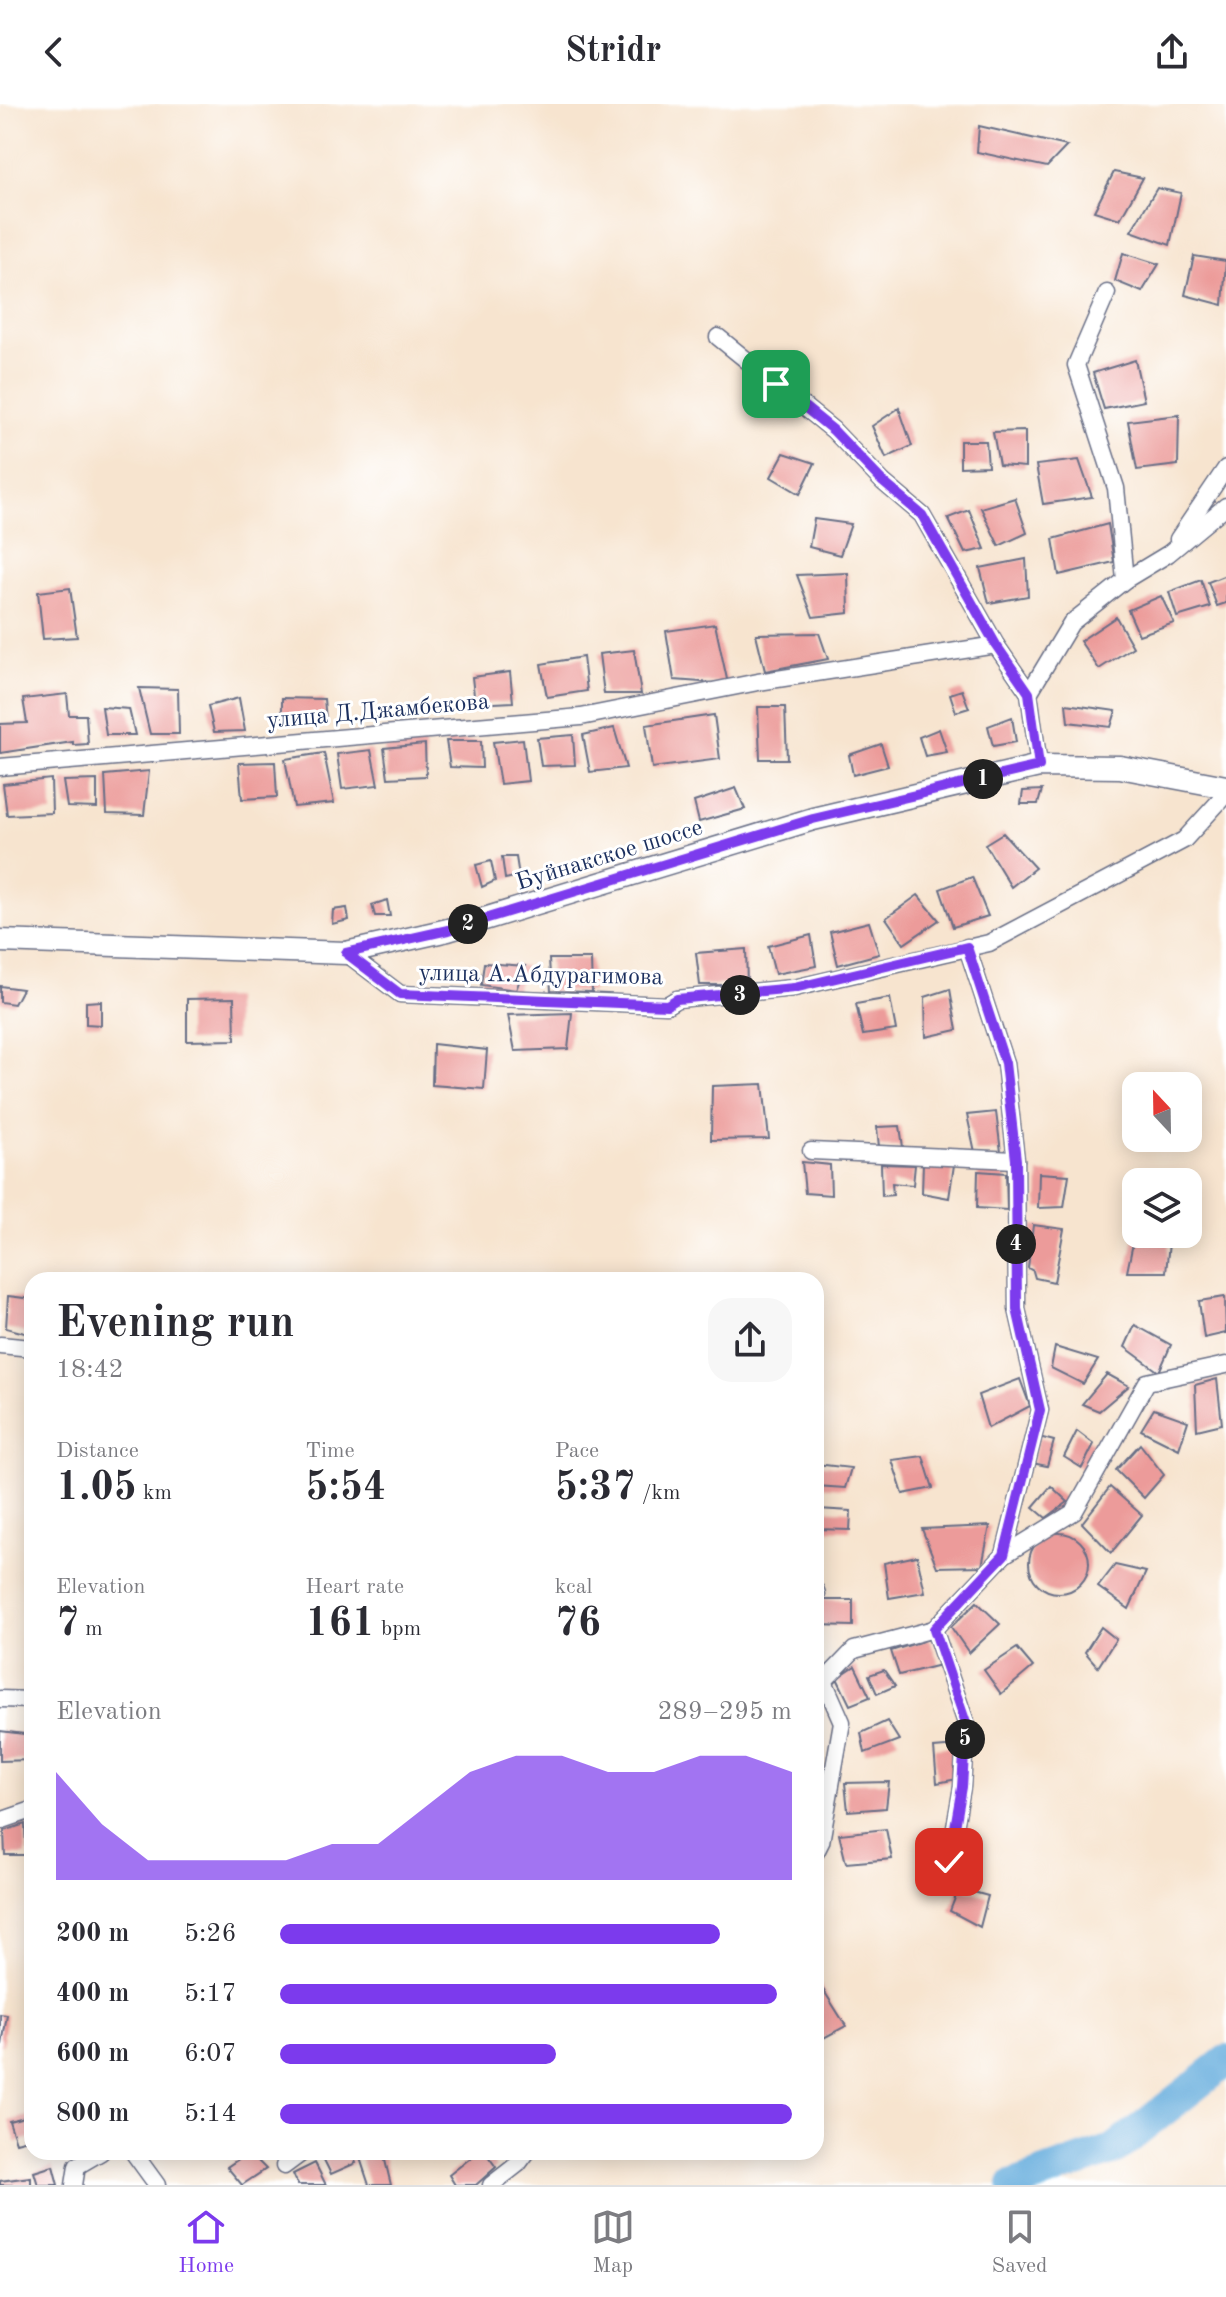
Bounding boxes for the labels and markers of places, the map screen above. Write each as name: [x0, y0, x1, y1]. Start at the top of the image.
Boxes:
pin: [742, 350, 810, 418]
pin: 1: [963, 759, 1003, 799]
pin: 2: [448, 904, 488, 944]
pin: 3: [720, 975, 760, 1015]
pin: 4: [996, 1224, 1036, 1264]
pin: 5: [945, 1719, 985, 1759]
pin: [915, 1828, 983, 1896]

